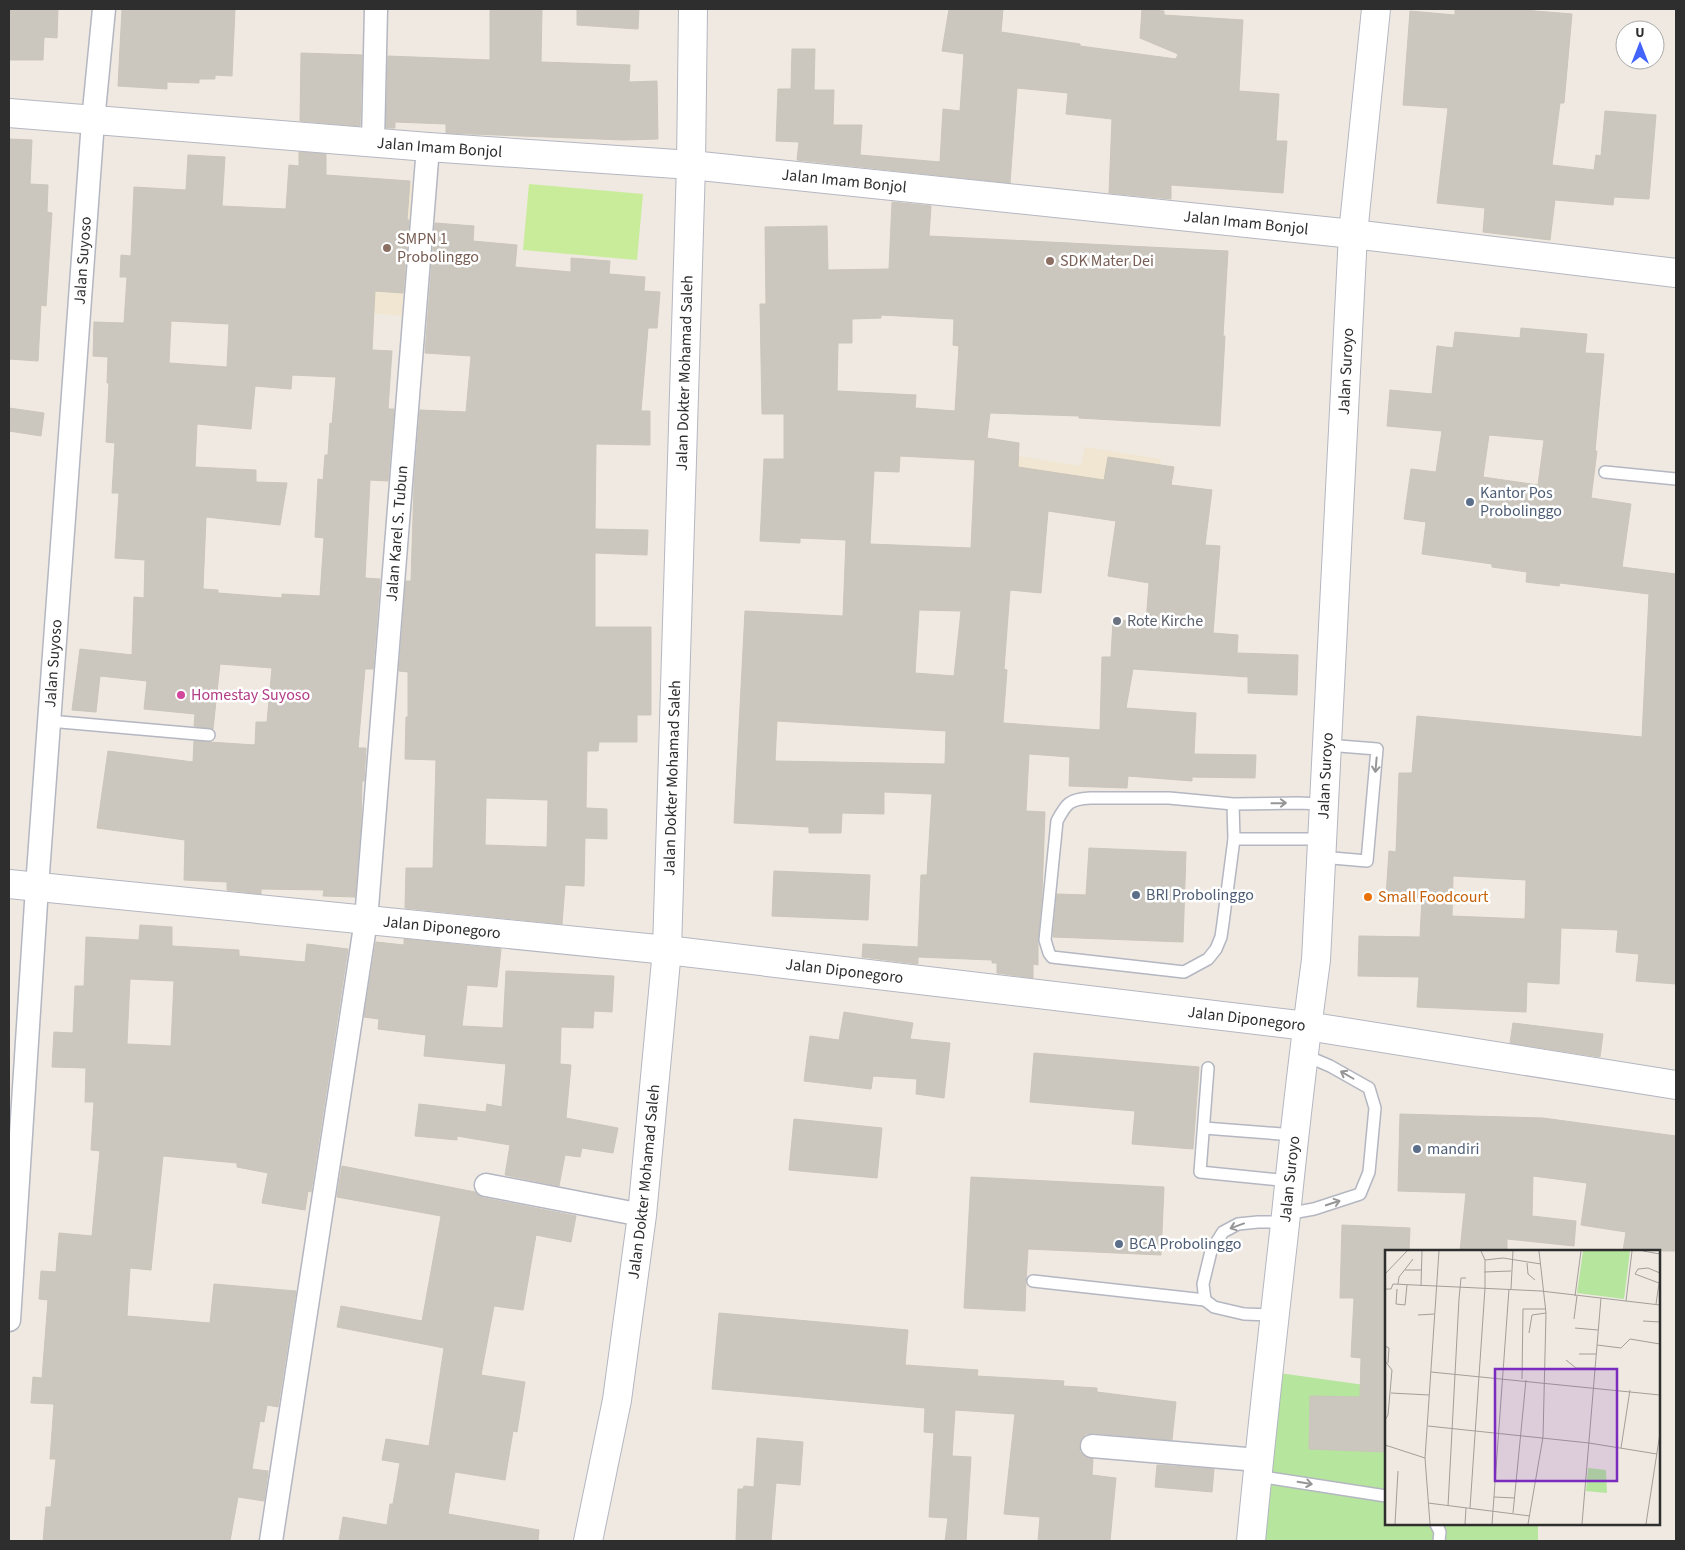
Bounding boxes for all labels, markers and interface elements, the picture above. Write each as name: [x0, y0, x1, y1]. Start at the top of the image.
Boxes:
north arrow: [1615, 20, 1665, 70]
text: U: [1635, 23, 1645, 43]
street label: Jalan Imam Bonjol: [376, 132, 503, 163]
street label: Jalan Imam Bonjol: [781, 164, 908, 198]
street label: Jalan Imam Bonjol: [1182, 205, 1310, 240]
street label: Jalan Suyoso: [69, 216, 97, 306]
place label: SMPN 1 Probolinggo: [397, 228, 479, 268]
marker: SMPN 1 Probolinggo: [381, 242, 393, 254]
place label: SDK Mater Dei: [1060, 250, 1154, 272]
marker: SDK Mater Dei: [1044, 255, 1056, 267]
street label: Jalan Dokter Mohamad Saleh: [671, 275, 699, 471]
street label: Jalan Suroyo: [1333, 327, 1359, 416]
street label: Jalan Karel S. Tubun: [381, 465, 413, 602]
place label: Kantor Pos Probolinggo: [1480, 482, 1562, 522]
marker: Kantor Pos Probolinggo: [1464, 496, 1476, 508]
place label: Rote Kirche: [1127, 610, 1203, 632]
marker: Rote Kirche: [1111, 615, 1123, 627]
street label: Jalan Suyoso: [39, 619, 68, 708]
street label: Jalan Dokter Mohamad Saleh: [658, 680, 686, 876]
place label: Homestay Suyoso: [191, 684, 310, 706]
marker: Homestay Suyoso: [175, 689, 187, 701]
street label: Jalan Suroyo: [1312, 732, 1339, 820]
one-way arrow: [1371, 757, 1381, 773]
one-way arrow: [1270, 799, 1286, 808]
place label: BRI Probolinggo: [1146, 884, 1254, 906]
place label: Small Foodcourt: [1378, 886, 1489, 908]
marker: BRI Probolinggo: [1130, 889, 1142, 901]
marker: Small Foodcourt: [1362, 891, 1374, 903]
street label: Jalan Diponegoro: [382, 911, 502, 944]
street label: Jalan Diponegoro: [784, 953, 905, 989]
street label: Jalan Diponegoro: [1187, 1001, 1307, 1037]
one-way arrow: [1340, 1070, 1354, 1080]
street label: Jalan Dokter Mohamad Saleh: [622, 1083, 665, 1280]
street label: Jalan Suroyo: [1274, 1134, 1305, 1224]
place label: mandiri: [1427, 1138, 1479, 1160]
marker: mandiri: [1411, 1143, 1423, 1155]
one-way arrow: [1325, 1197, 1341, 1207]
one-way arrow: [1230, 1222, 1245, 1231]
place label: BCA Probolinggo: [1129, 1233, 1241, 1255]
marker: BCA Probolinggo: [1113, 1238, 1125, 1250]
inset map: [1385, 1250, 1660, 1525]
one-way arrow: [1297, 1478, 1313, 1488]

